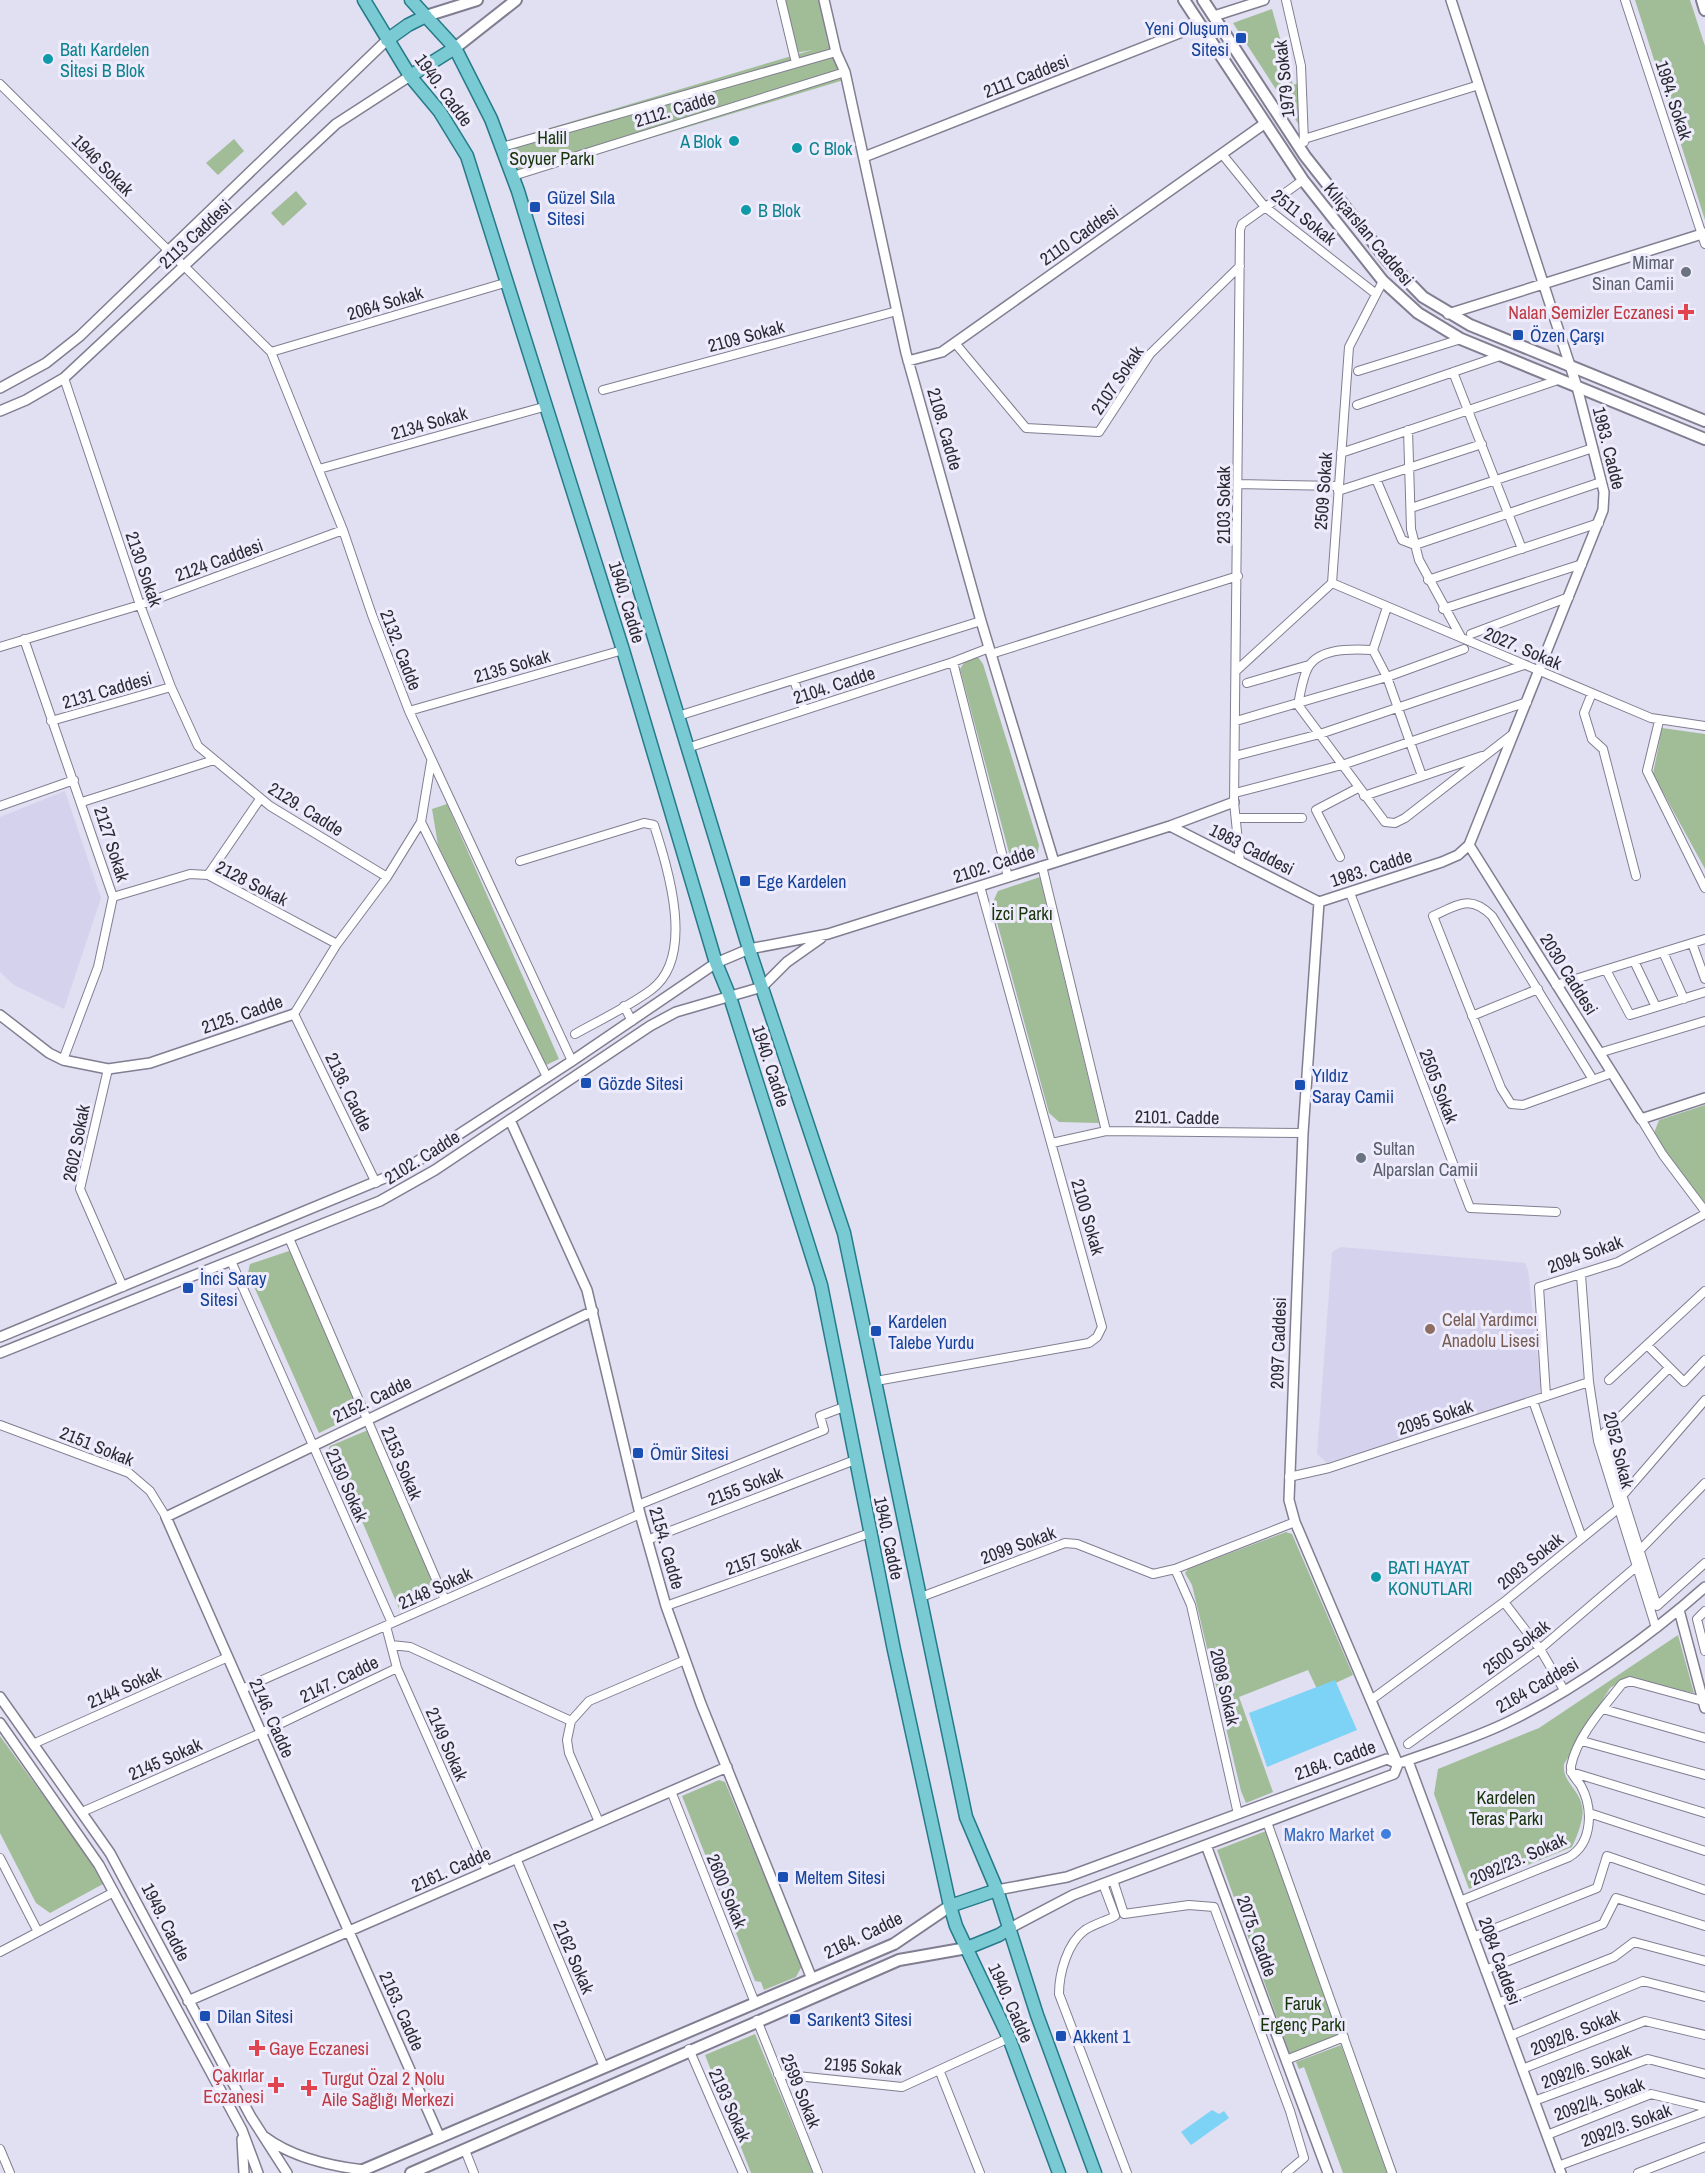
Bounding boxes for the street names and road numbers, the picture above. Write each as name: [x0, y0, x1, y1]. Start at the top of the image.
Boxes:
street label: 1979 Sokak: [1267, 38, 1301, 119]
street label: 1940. Cadde: [409, 48, 479, 132]
street label: 2111 Caddesi: [980, 48, 1072, 104]
street label: 1984. Sokak: [1649, 57, 1699, 143]
street label: 2112. Cadde: [631, 85, 719, 133]
street label: 1946 Sokak: [67, 129, 140, 202]
street label: Kılıçarslan Caddesi: [1318, 177, 1420, 291]
street label: 2511 Sokak: [1266, 183, 1342, 251]
street label: 2113 Caddesi: [153, 194, 237, 274]
street label: 2110 Caddesi: [1035, 199, 1123, 271]
street label: 2064 Sokak: [344, 279, 427, 326]
street label: 2109 Sokak: [705, 314, 787, 358]
street label: 2107 Sokak: [1085, 340, 1150, 419]
street label: 2108. Cadde: [921, 385, 969, 473]
street label: 2134 Sokak: [388, 400, 471, 446]
street label: 1983. Cadde: [1587, 404, 1631, 492]
street label: 2509 Sokak: [1308, 451, 1338, 531]
street label: 2103 Sokak: [1211, 465, 1236, 544]
street label: 2130 Sokak: [119, 528, 169, 611]
street label: 2124 Caddesi: [172, 533, 266, 587]
street label: 1940. Cadde: [603, 558, 651, 646]
street label: 2132. Cadde: [374, 606, 428, 694]
street label: 2027. Sokak: [1480, 620, 1566, 676]
street label: 2135 Sokak: [471, 643, 554, 689]
street label: 2104. Cadde: [790, 660, 878, 710]
street label: 2131 Caddesi: [59, 665, 155, 715]
street label: 2129. Cadde: [264, 776, 348, 842]
street label: 2127 Sokak: [88, 803, 136, 886]
street label: 1983 Caddesi: [1205, 817, 1299, 881]
street label: 2102. Cadde: [950, 839, 1038, 889]
street label: 1983. Cadde: [1327, 843, 1415, 893]
street label: 2128 Sokak: [212, 854, 293, 912]
street label: 2030 Caddesi: [1534, 928, 1604, 1020]
street label: 2125. Cadde: [198, 988, 286, 1040]
street label: 1940. Cadde: [746, 1022, 796, 1110]
street label: 2505 Sokak: [1413, 1045, 1465, 1127]
street label: 2136. Cadde: [319, 1049, 379, 1135]
street label: 2602 Sokak: [56, 1102, 96, 1184]
street label: 2101. Cadde: [1135, 1104, 1219, 1130]
street label: 2102. Cadde: [380, 1124, 464, 1190]
street label: 2100 Sokak: [1065, 1176, 1111, 1259]
street label: 2094 Sokak: [1544, 1229, 1626, 1279]
street label: 2097 Caddesi: [1264, 1297, 1292, 1389]
street label: 2152. Cadde: [329, 1369, 415, 1429]
street label: 2095 Sokak: [1394, 1393, 1477, 1441]
street label: 2052 Sokak: [1597, 1409, 1641, 1491]
street label: 2151 Sokak: [56, 1420, 138, 1472]
street label: 2153 Sokak: [375, 1422, 429, 1504]
street label: 2150 Sokak: [320, 1444, 375, 1526]
street label: 2155 Sokak: [704, 1460, 786, 1512]
street label: 1940. Cadde: [868, 1494, 910, 1582]
street label: 2154. Cadde: [643, 1504, 691, 1592]
street label: 2099 Sokak: [977, 1520, 1059, 1570]
street label: 2093 Sokak: [1492, 1526, 1569, 1595]
street label: 2157 Sokak: [722, 1531, 804, 1581]
street label: 2148 Sokak: [394, 1560, 476, 1615]
street label: 2500 Sokak: [1477, 1613, 1555, 1680]
street label: 2098 Sokak: [1204, 1646, 1246, 1728]
street label: 2147. Cadde: [296, 1649, 382, 1709]
street label: 2164 Caddesi: [1491, 1651, 1583, 1719]
street label: 2144 Sokak: [83, 1659, 165, 1714]
street label: 2146. Cadde: [243, 1674, 301, 1762]
street label: 2149 Sokak: [420, 1703, 475, 1785]
street label: 2145 Sokak: [124, 1731, 206, 1786]
street label: 2164. Cadde: [1291, 1734, 1379, 1786]
street label: 2092/23. Sokak: [1466, 1826, 1571, 1891]
street label: 2161. Cadde: [407, 1840, 495, 1898]
street label: 2600 Sokak: [701, 1850, 753, 1932]
street label: 1949. Cadde: [136, 1879, 196, 1965]
street label: 2075. Cadde: [1231, 1892, 1283, 1980]
street label: 2164. Cadde: [820, 1905, 906, 1965]
street label: 2084 Caddesi: [1473, 1914, 1527, 2008]
street label: 2162 Sokak: [547, 1916, 601, 1998]
street label: 1940. Cadde: [982, 1959, 1040, 2047]
street label: 2163. Cadde: [373, 1967, 431, 2055]
street label: 2092/8. Sokak: [1527, 2003, 1624, 2061]
street label: 2092/6. Sokak: [1537, 2037, 1635, 2095]
street label: 2599 Sokak: [775, 2050, 827, 2132]
street label: 2195 Sokak: [823, 2051, 903, 2081]
street label: 2193 Sokak: [703, 2064, 758, 2146]
street label: 2092/4. Sokak: [1550, 2071, 1648, 2127]
street label: 2092/3. Sokak: [1577, 2097, 1675, 2153]

